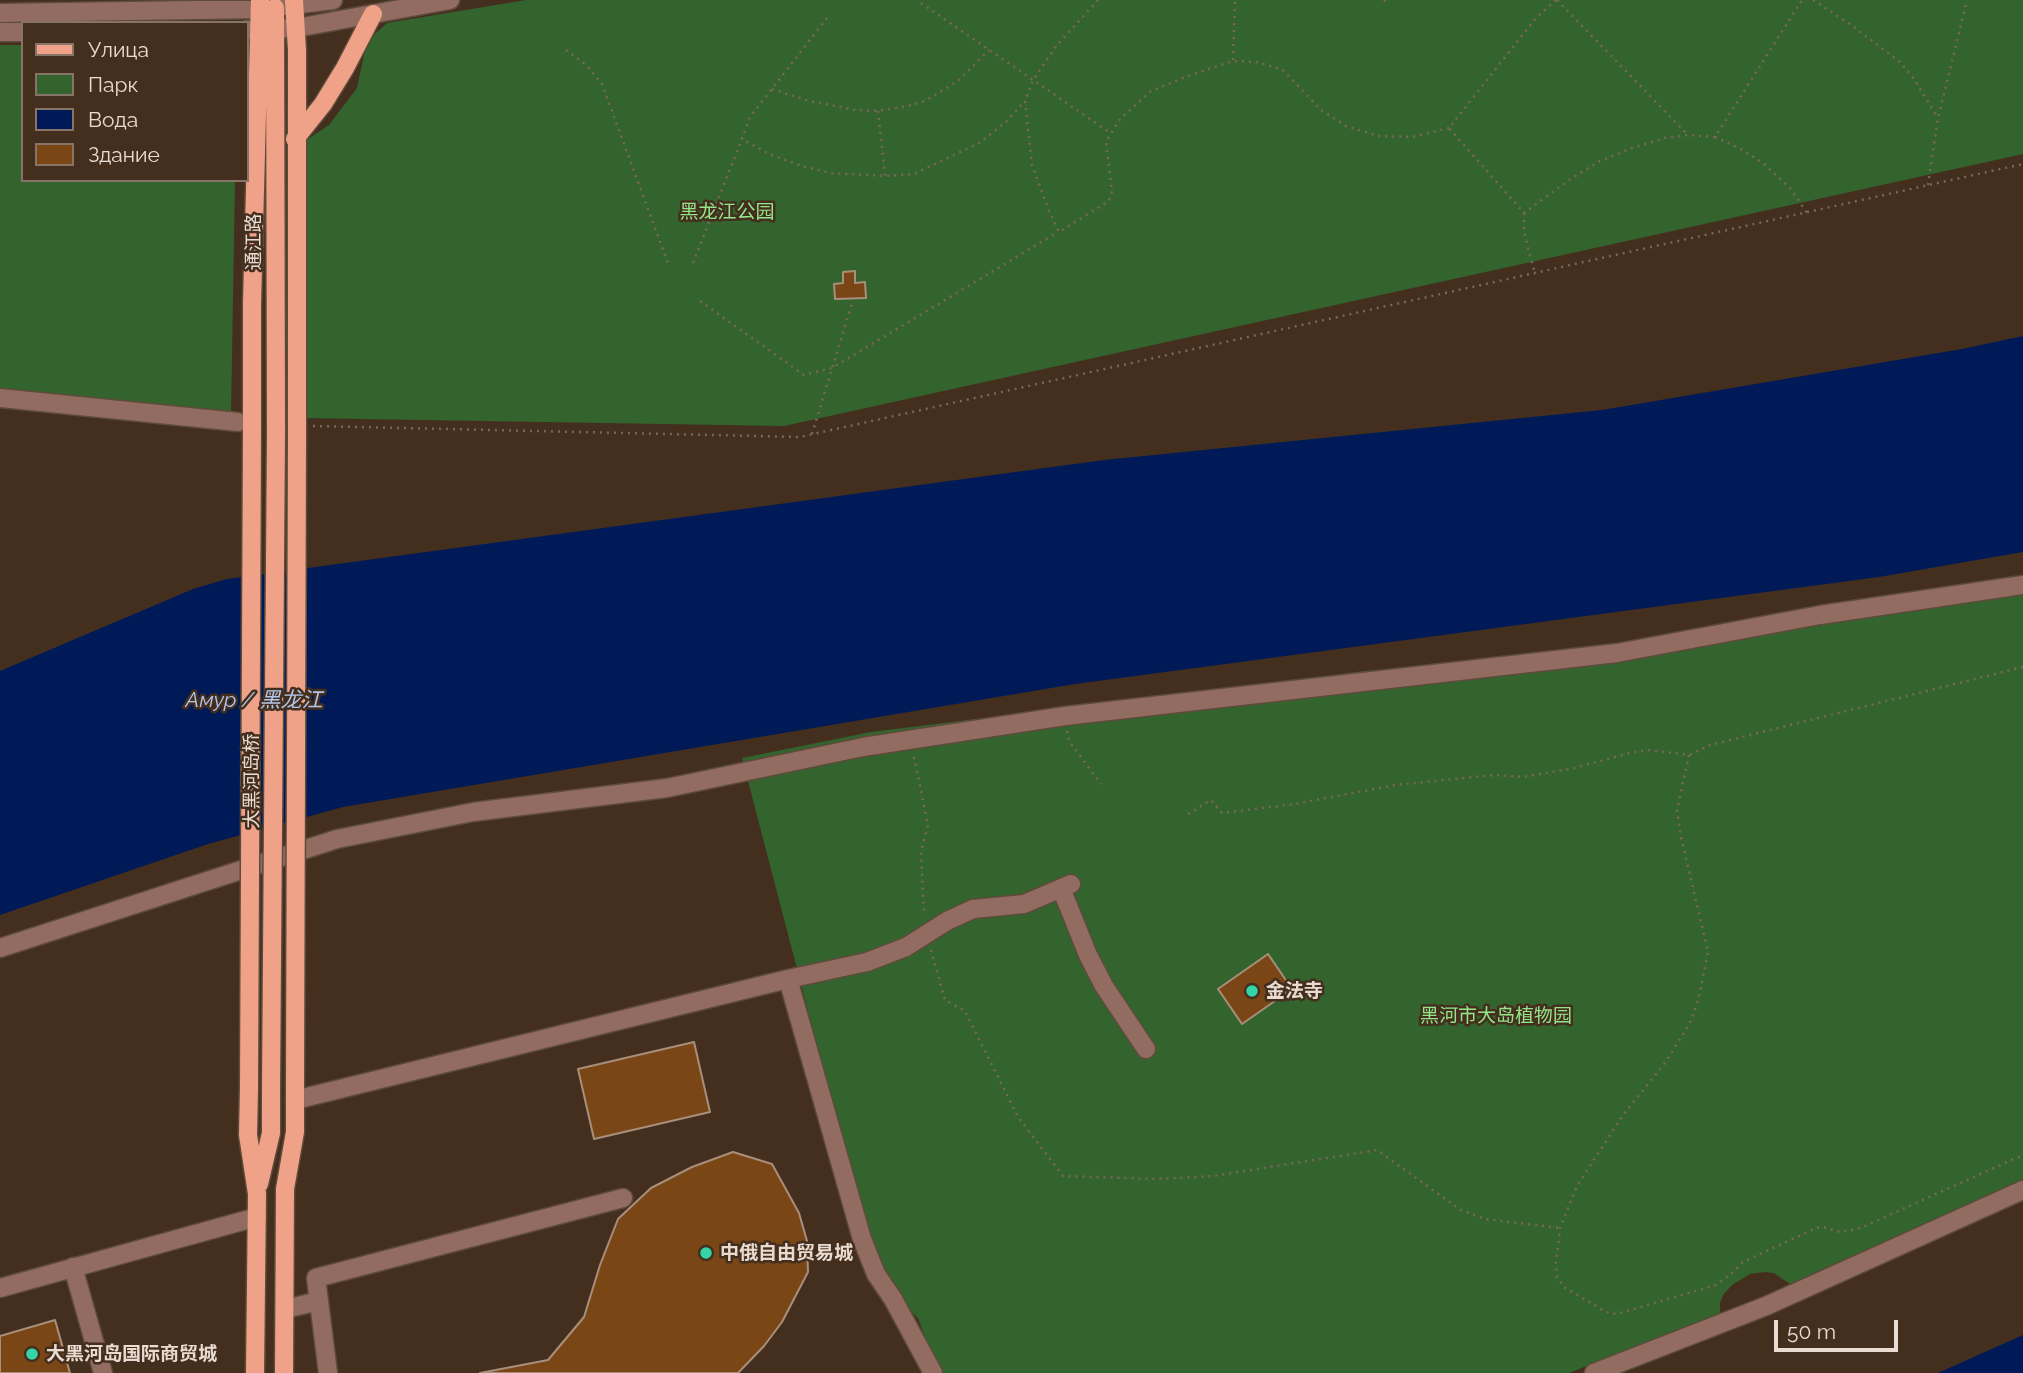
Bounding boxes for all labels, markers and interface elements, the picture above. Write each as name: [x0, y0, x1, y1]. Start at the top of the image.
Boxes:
legend: [21, 21, 248, 182]
text: Улица: [88, 37, 149, 62]
text: Парк: [88, 72, 138, 97]
text: Вода: [88, 107, 138, 132]
text: Здание: [88, 142, 160, 167]
park label: 黑龙江公园: [680, 201, 774, 223]
street label: 通江路: [243, 214, 265, 270]
water label: Амур / 黑龙江: [186, 688, 322, 714]
street label: 大黑河岛桥: [241, 734, 263, 828]
place label: 金法寺: [1266, 980, 1323, 1002]
marker: 金法寺: [1244, 983, 1260, 999]
park label: 黑河市大岛植物园: [1420, 1005, 1572, 1027]
place label: 中俄自由贸易城: [720, 1242, 853, 1264]
marker: 中俄自由贸易城: [698, 1245, 714, 1261]
scale bar: [1778, 1306, 1902, 1350]
text: 50 m: [1787, 1319, 1836, 1344]
place label: 大黑河岛国际商贸城: [46, 1343, 217, 1365]
marker: 大黑河岛国际商贸城: [24, 1346, 40, 1362]

